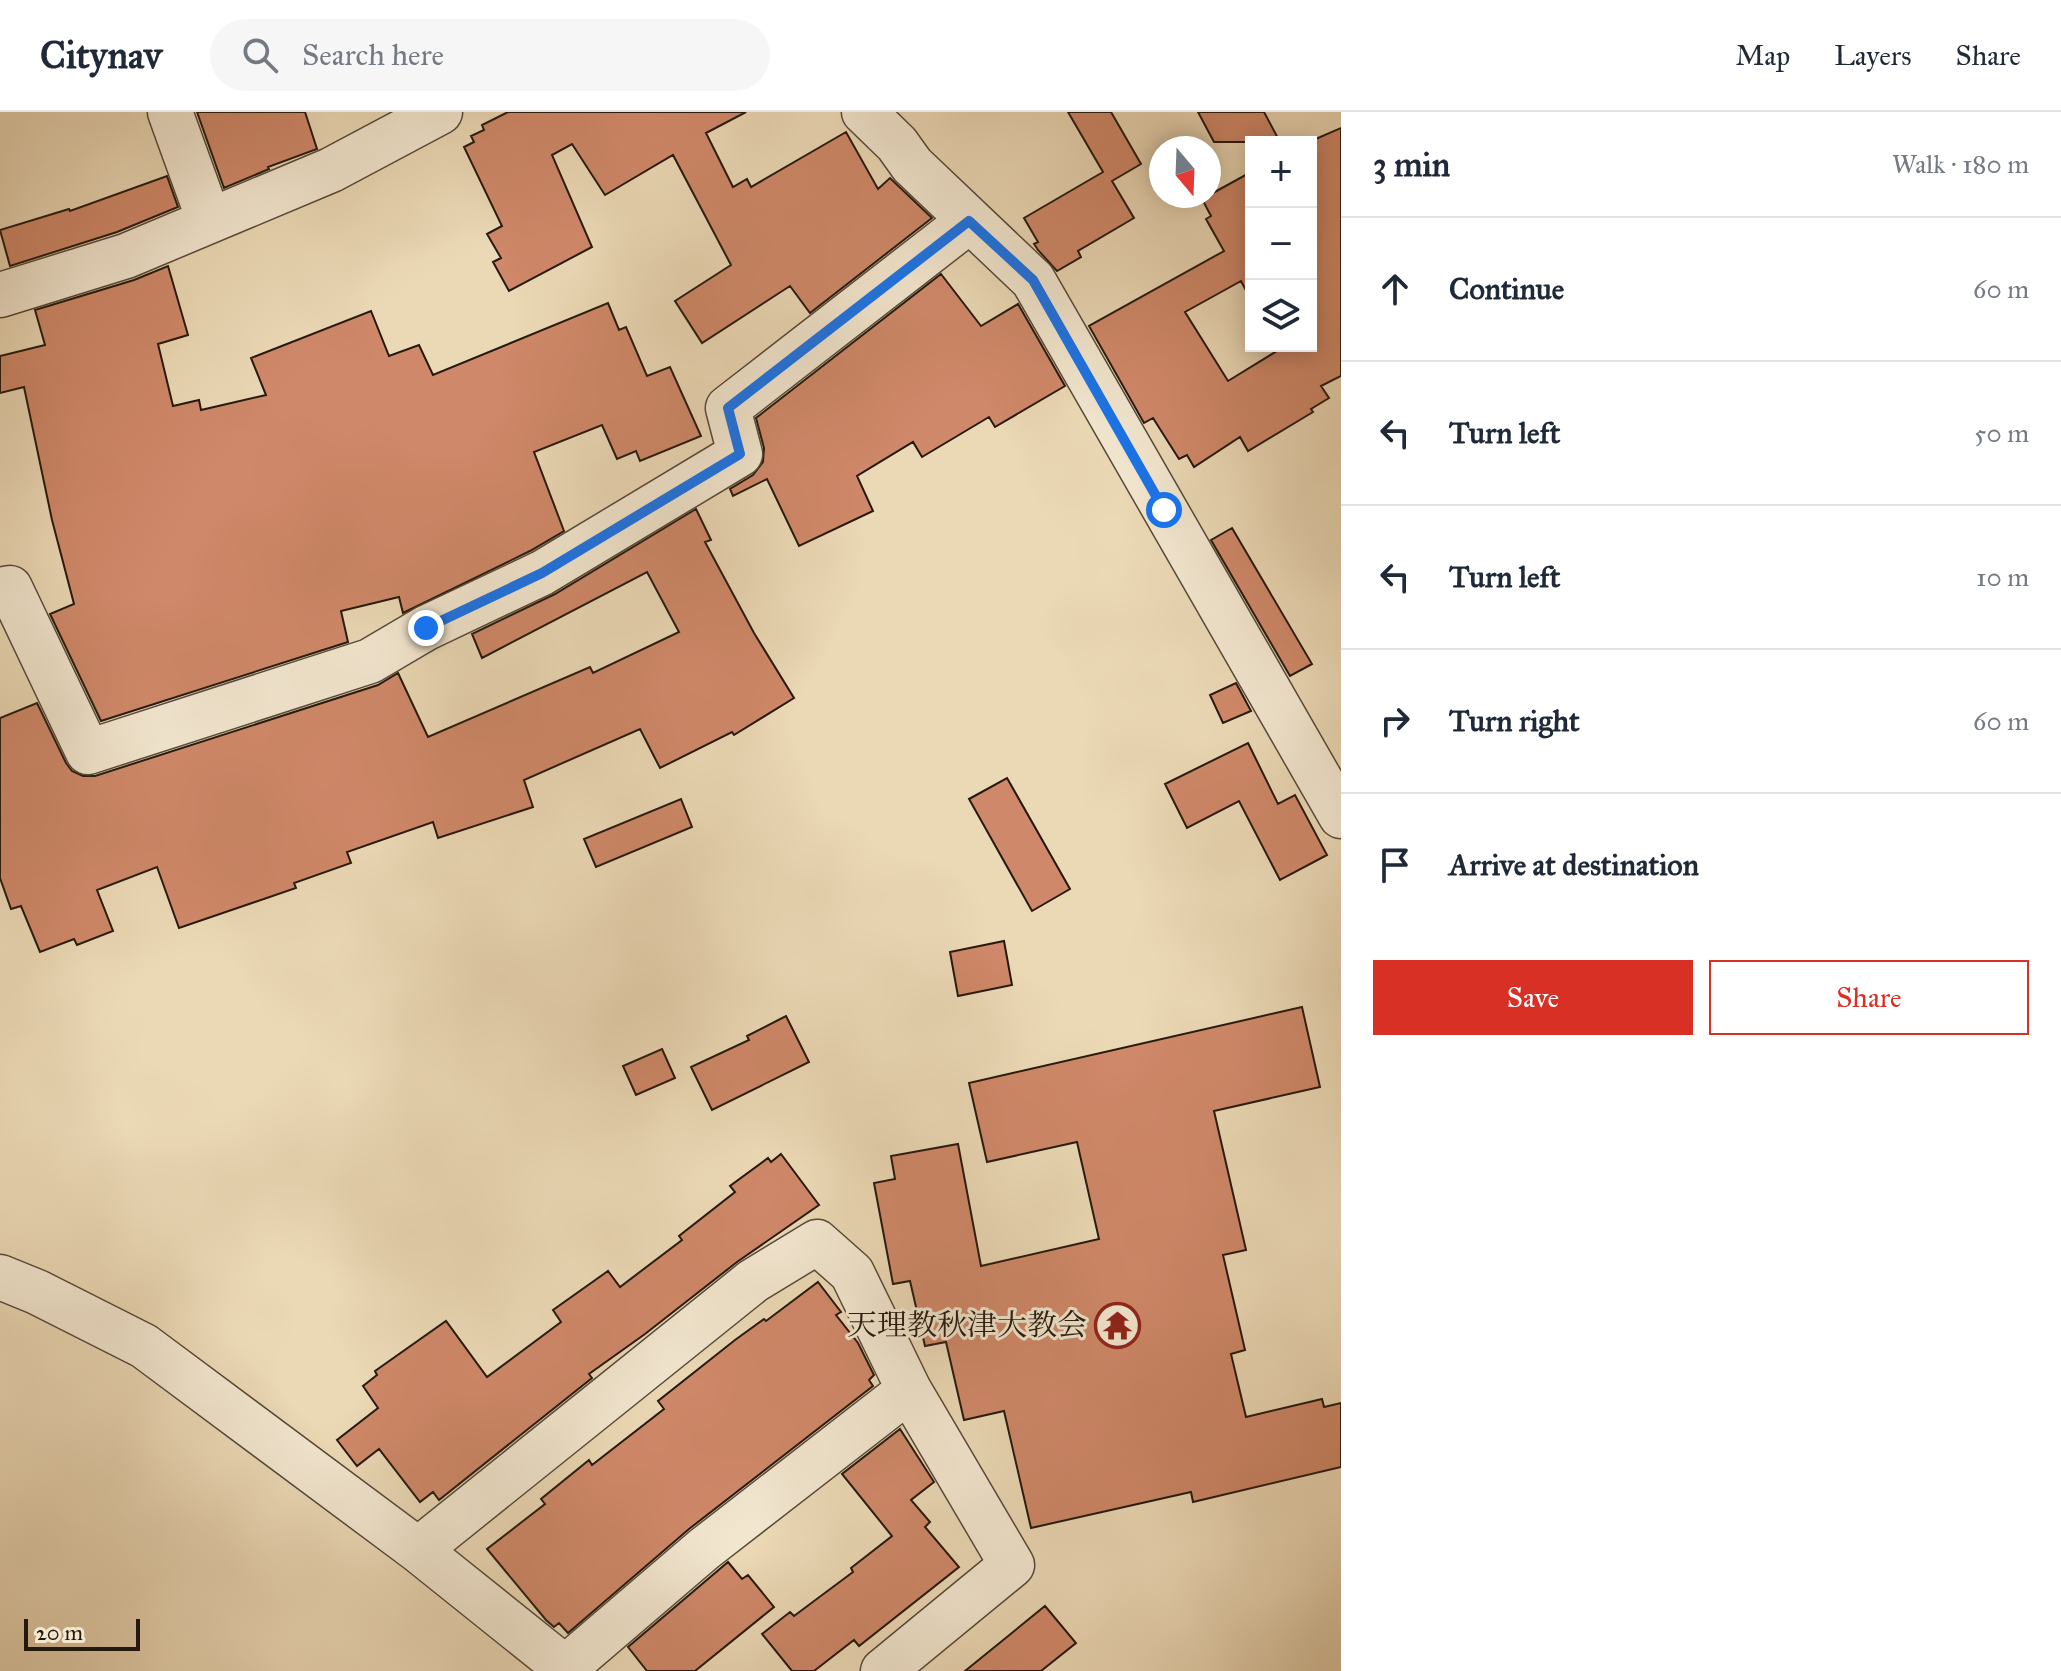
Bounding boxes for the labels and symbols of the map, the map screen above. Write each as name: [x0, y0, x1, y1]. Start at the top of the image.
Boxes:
north arrow: [1149, 136, 1221, 208]
route start: [1146, 492, 1182, 528]
route end: [408, 610, 444, 646]
temple icon: 天理教秋津大教会: [1094, 1301, 1142, 1349]
place label: 天理教秋津大教会: [847, 1307, 1087, 1343]
scale bar: [24, 1615, 140, 1651]

